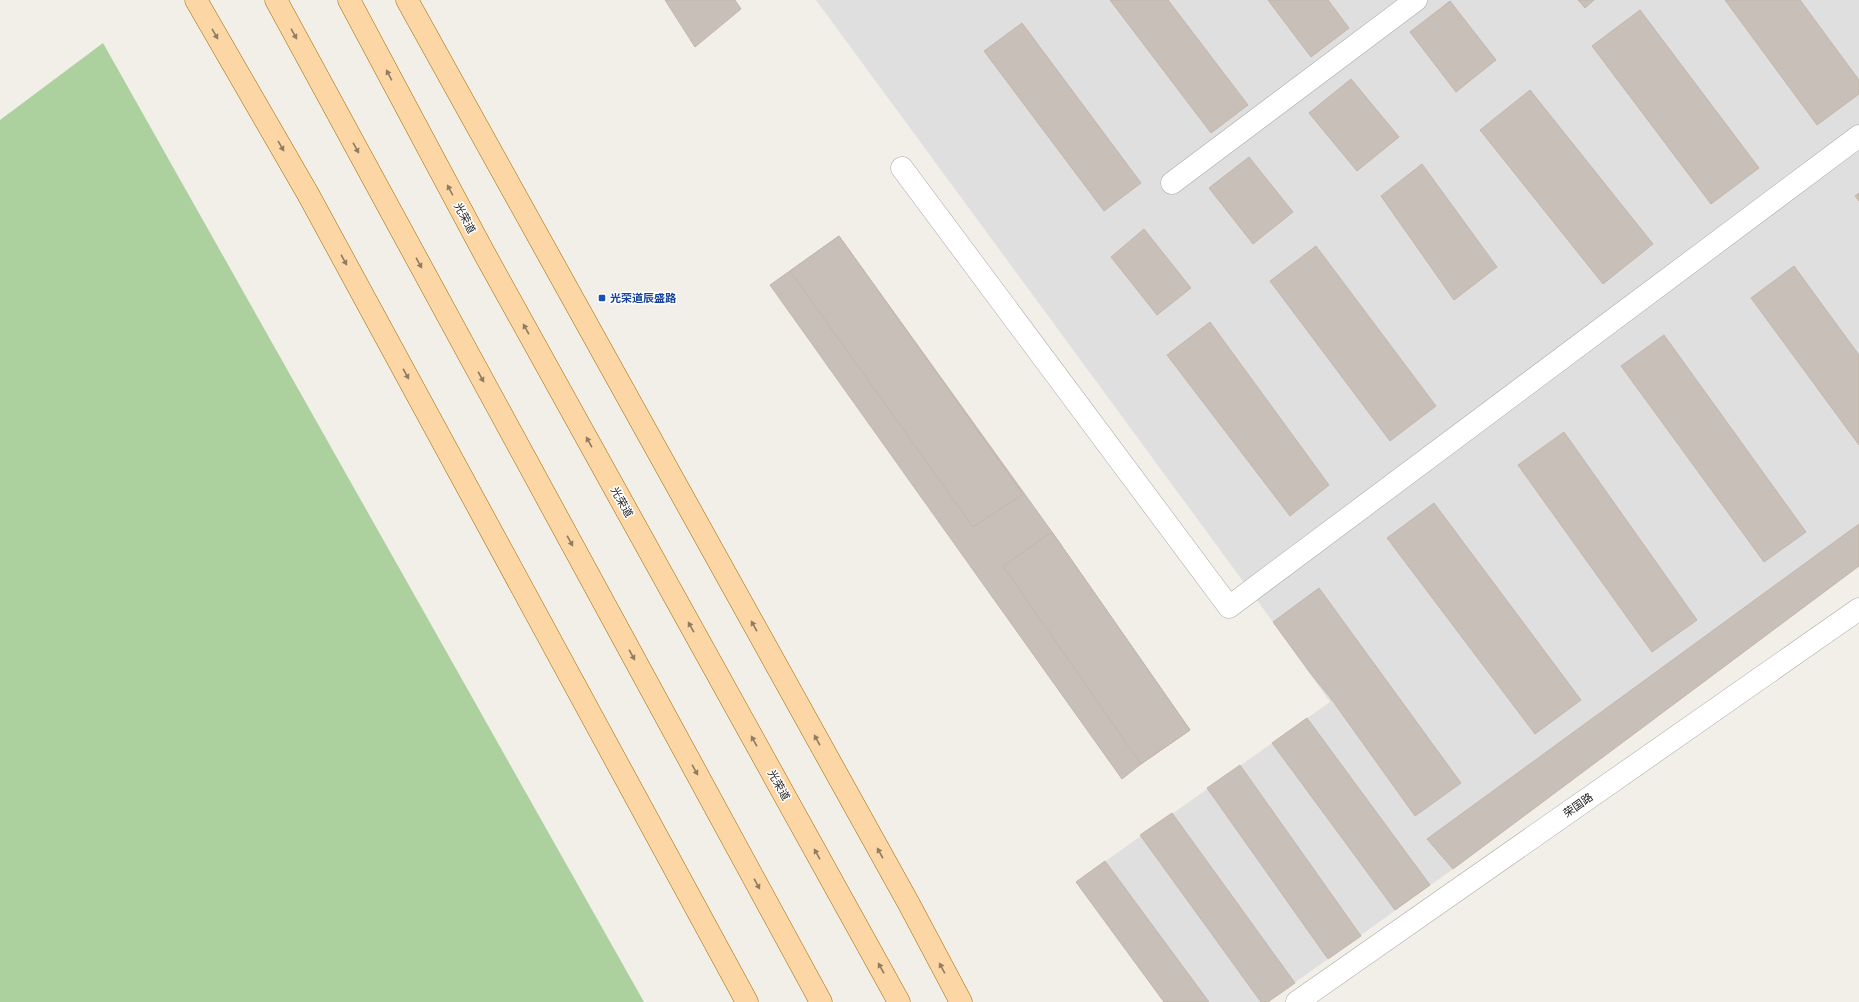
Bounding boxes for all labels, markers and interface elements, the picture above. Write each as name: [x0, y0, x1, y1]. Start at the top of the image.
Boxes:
one-way arrow: [211, 28, 218, 40]
one-way arrow: [291, 28, 298, 40]
one-way arrow: [386, 70, 392, 81]
one-way arrow: [277, 141, 284, 152]
one-way arrow: [353, 143, 360, 154]
one-way arrow: [447, 184, 454, 196]
street label: 光荣道: [451, 201, 478, 236]
one-way arrow: [341, 254, 347, 266]
one-way arrow: [415, 257, 422, 268]
place label: 光荣道辰盛路: [610, 292, 677, 305]
marker: 光荣道辰盛路: [597, 293, 607, 303]
one-way arrow: [523, 323, 529, 335]
one-way arrow: [403, 368, 409, 380]
one-way arrow: [477, 371, 484, 383]
one-way arrow: [586, 437, 592, 448]
street label: 光荣道: [608, 485, 635, 520]
one-way arrow: [567, 535, 574, 547]
one-way arrow: [751, 620, 757, 632]
one-way arrow: [688, 621, 695, 633]
one-way arrow: [629, 650, 636, 661]
one-way arrow: [814, 734, 821, 746]
one-way arrow: [751, 735, 758, 746]
one-way arrow: [691, 764, 698, 775]
street label: 光荣道: [765, 768, 792, 803]
street label: 荣国路: [1561, 791, 1596, 820]
one-way arrow: [877, 847, 884, 859]
one-way arrow: [814, 848, 821, 860]
one-way arrow: [753, 878, 760, 890]
one-way arrow: [877, 962, 884, 974]
one-way arrow: [939, 962, 946, 973]

